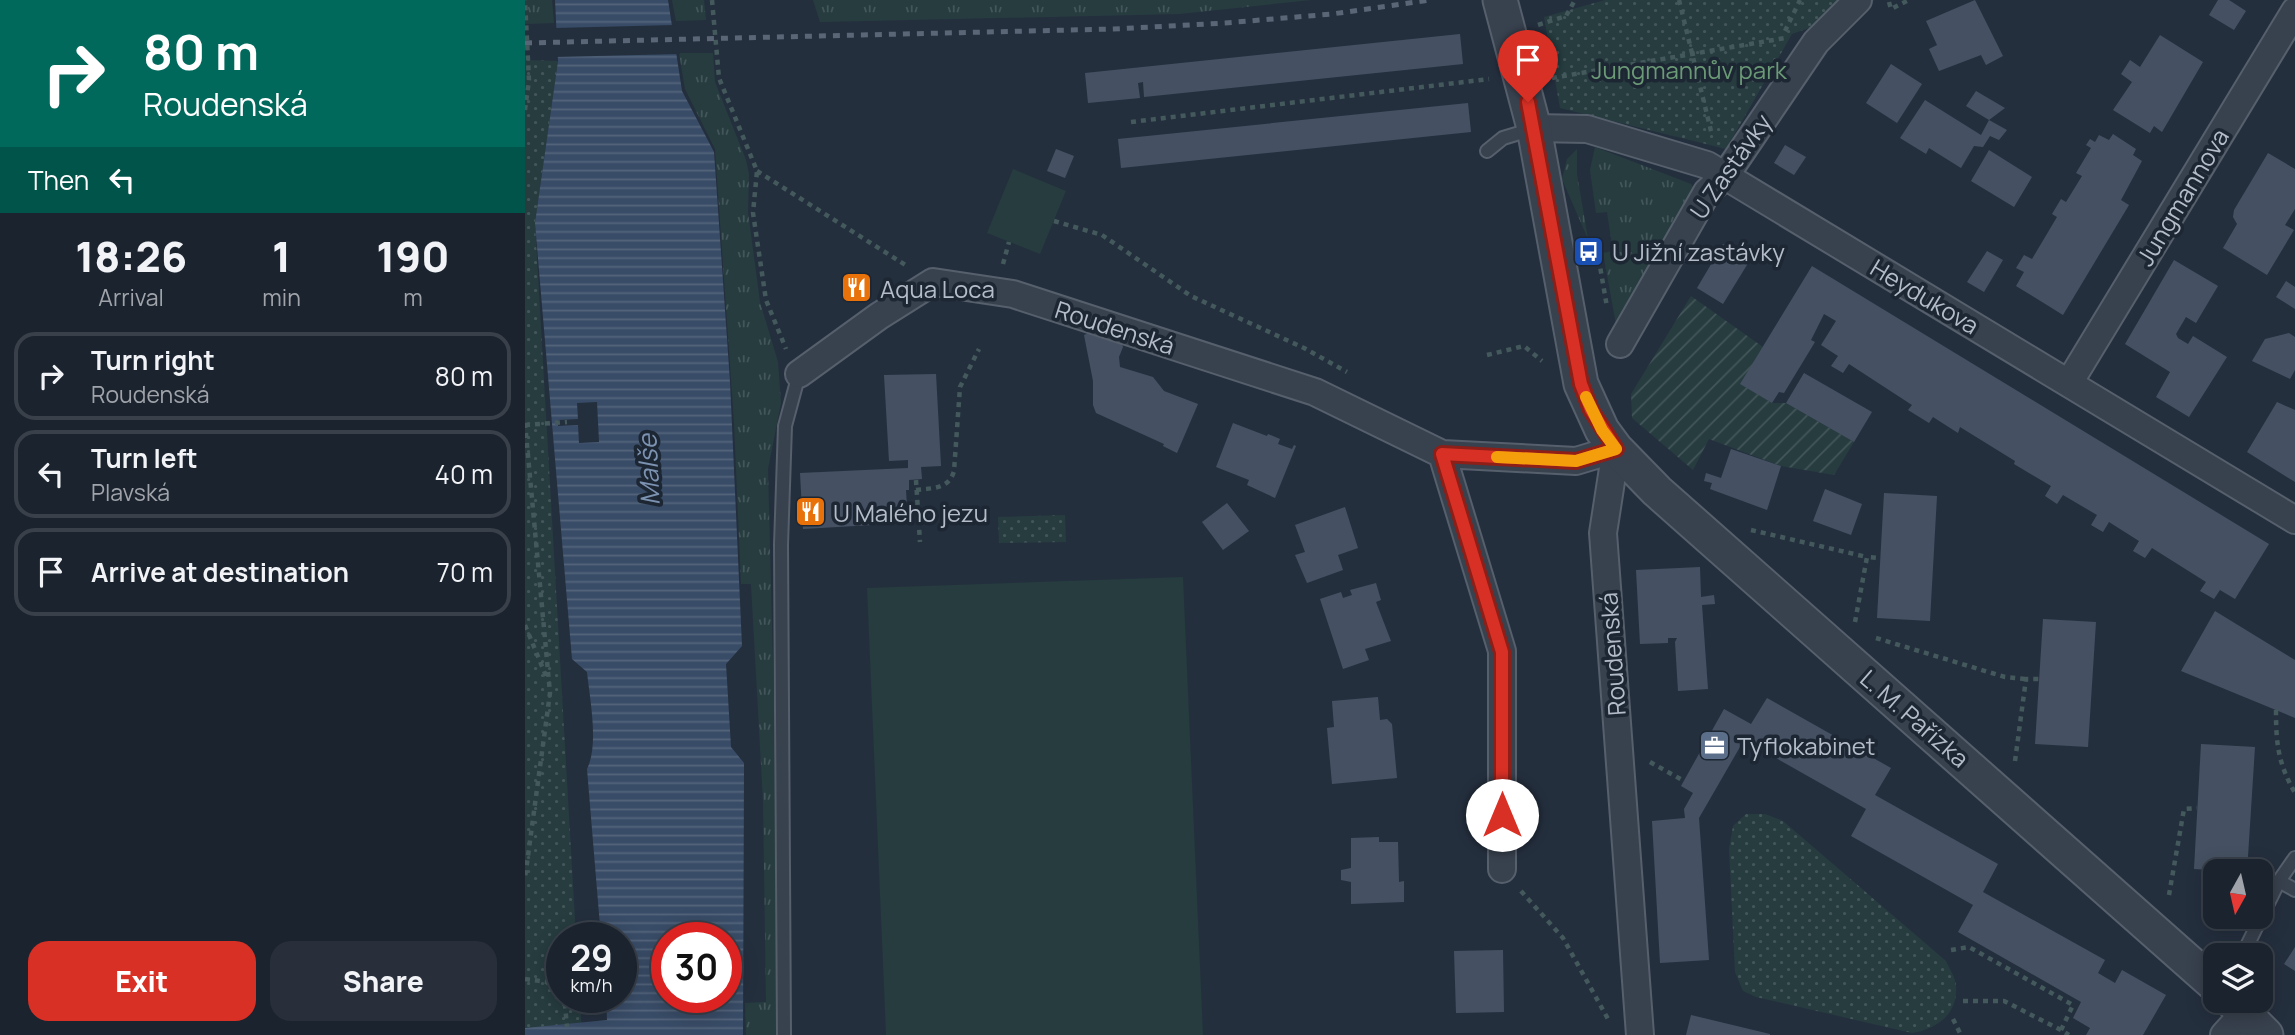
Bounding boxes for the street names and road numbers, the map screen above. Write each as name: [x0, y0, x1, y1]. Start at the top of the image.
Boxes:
street label: U Zastávky: [1682, 106, 1779, 225]
street label: Jungmannova: [2128, 122, 2236, 272]
street label: Heydukova: [1865, 251, 1985, 341]
street label: Roudenská: [1051, 292, 1179, 362]
street label: Roudenská: [1591, 591, 1633, 717]
street label: L. M. Pařízka: [1854, 662, 1976, 774]

